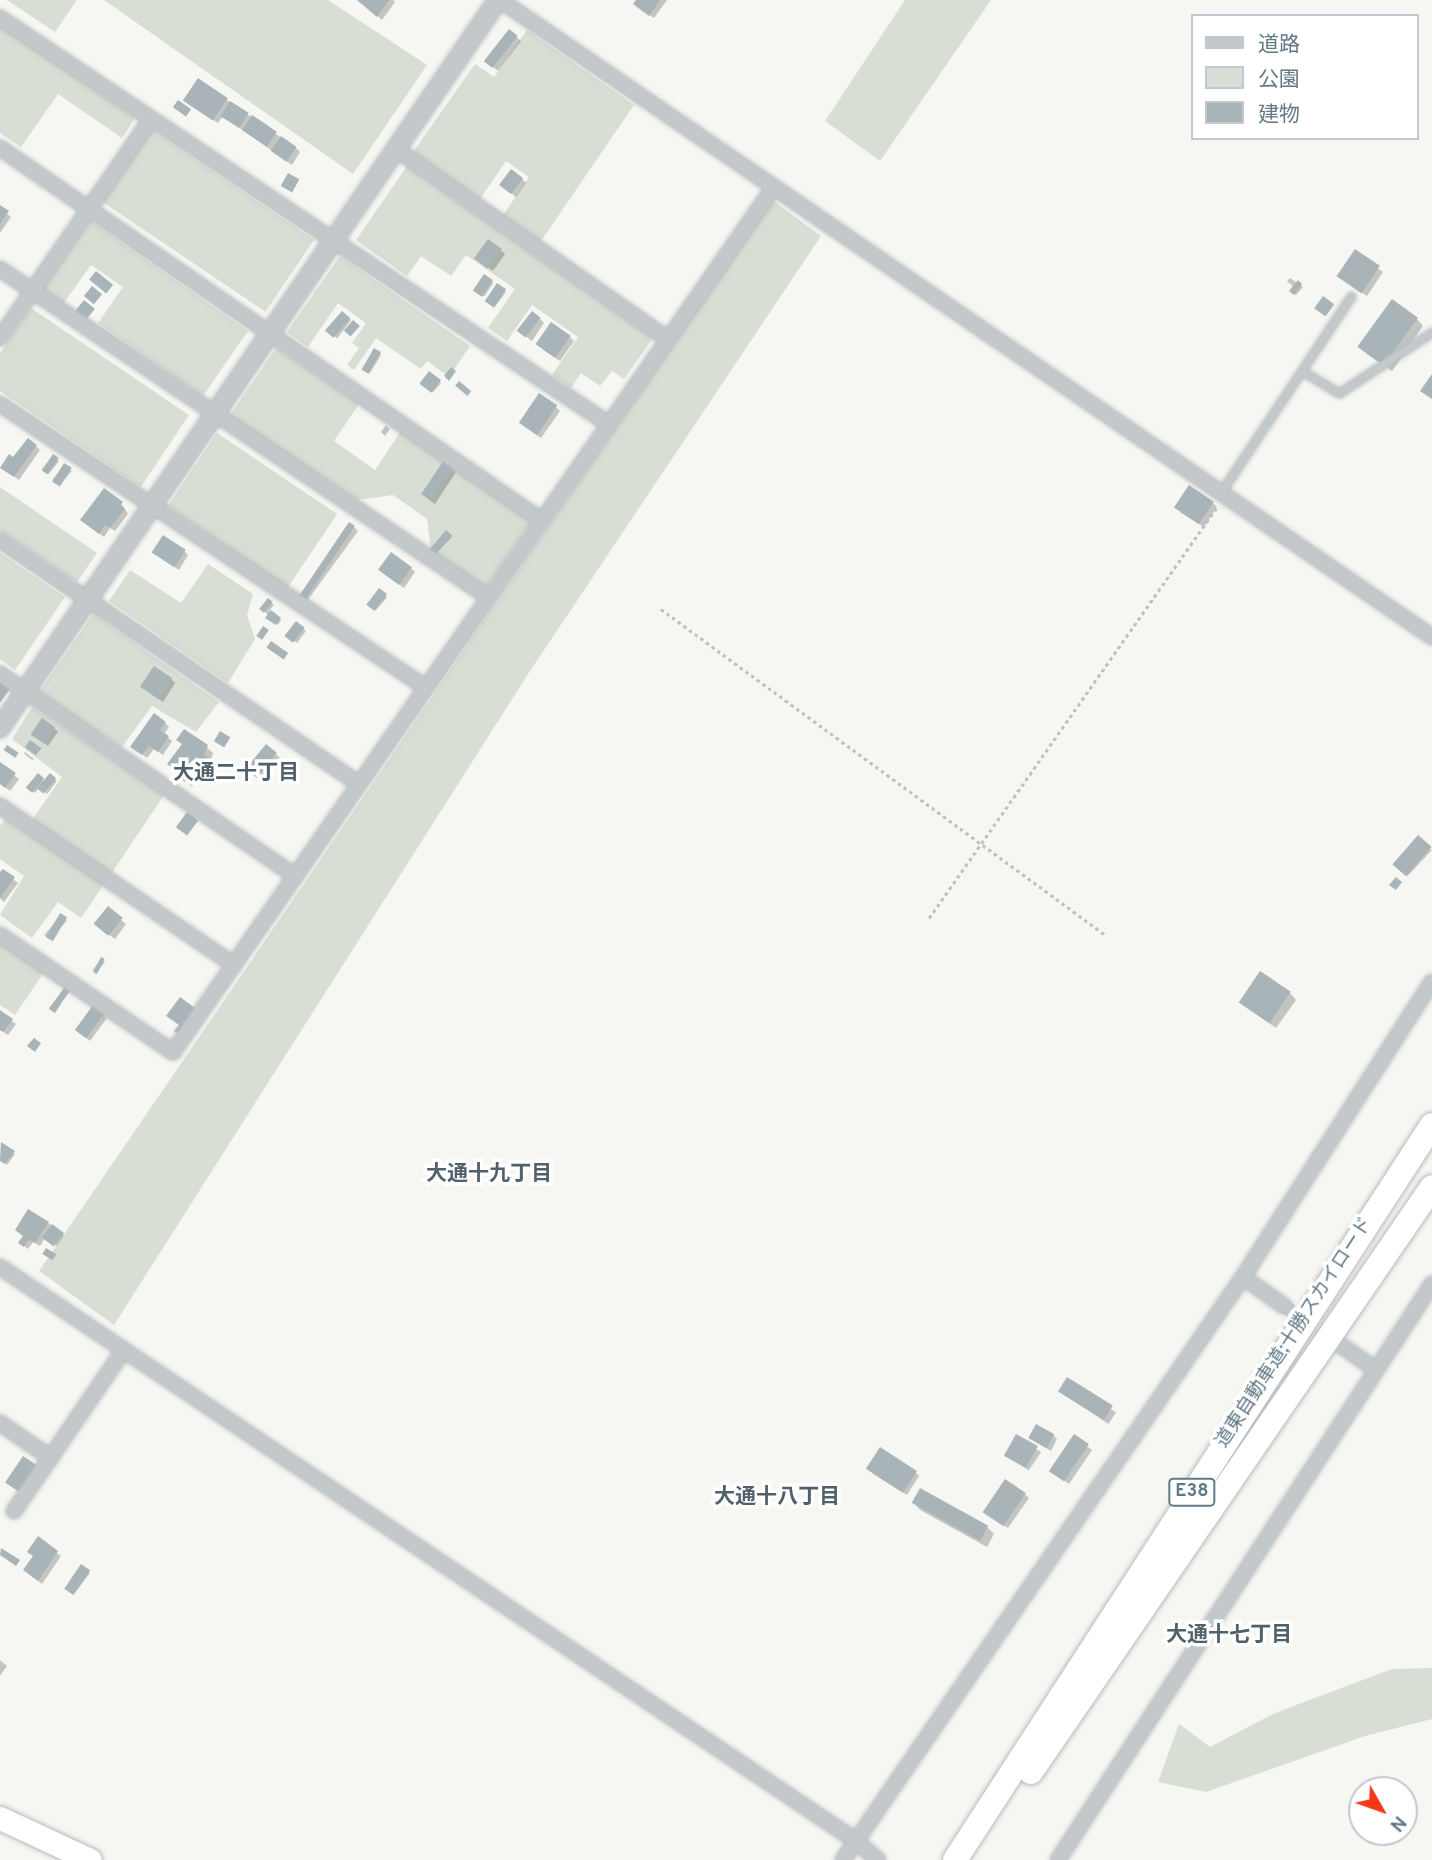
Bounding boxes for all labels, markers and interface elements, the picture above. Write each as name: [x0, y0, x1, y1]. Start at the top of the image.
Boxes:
legend: [1190, 14, 1418, 140]
text: 道路: [1258, 32, 1300, 59]
text: 公園: [1258, 67, 1300, 94]
text: 建物: [1258, 102, 1300, 129]
district label: 大通二十丁目: [173, 761, 299, 787]
district label: 大通十九丁目: [426, 1162, 552, 1188]
street label: 道東自動車道;十勝スカイロード: [1212, 1213, 1378, 1453]
road number: E38: [1168, 1478, 1216, 1506]
district label: 大通十八丁目: [714, 1485, 840, 1511]
district label: 大通十七丁目: [1166, 1623, 1292, 1649]
north arrow: [1348, 1776, 1418, 1846]
text: N: [1384, 1810, 1411, 1836]

